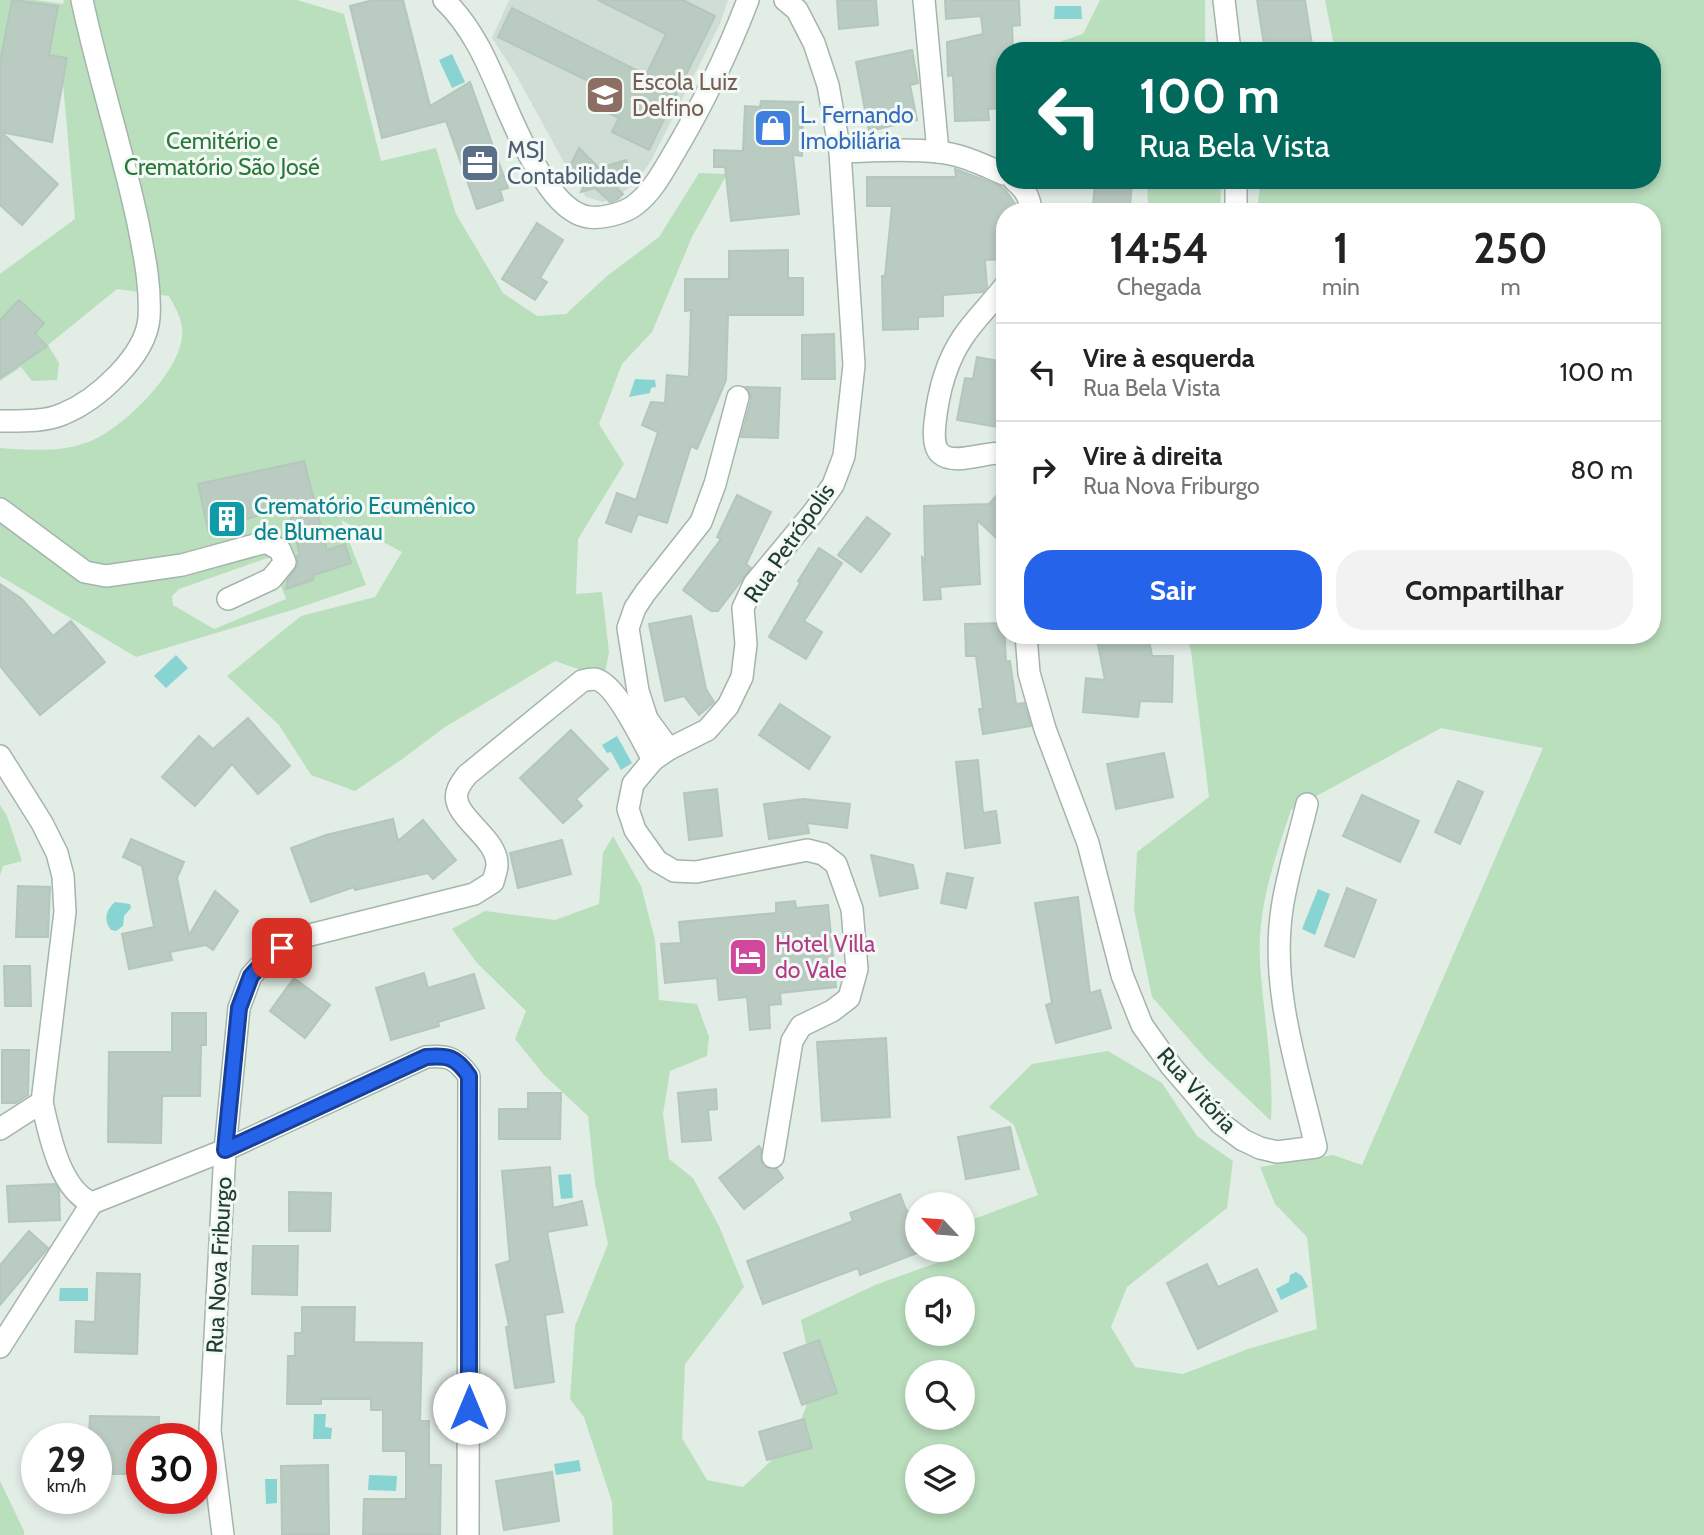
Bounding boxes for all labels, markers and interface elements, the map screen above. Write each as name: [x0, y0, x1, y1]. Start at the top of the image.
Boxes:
text: 100 m: [1139, 66, 1280, 125]
place label: Escola Luiz Delfino: [632, 68, 738, 122]
icon: left: [1024, 70, 1115, 161]
school or university icon: Escola Luiz Delfino: [584, 74, 626, 116]
place label: L. Fernando Imobiliária: [800, 101, 914, 155]
shop icon: L. Fernando Imobiliária: [752, 107, 794, 149]
text: Rua Bela Vista: [1139, 126, 1330, 165]
park label: Cemitério e Crematório São José: [124, 127, 320, 181]
place label: MSJ Contabilidade: [507, 136, 641, 190]
office icon: MSJ Contabilidade: [459, 142, 501, 184]
text: 14:54: [1109, 222, 1209, 274]
text: 1: [1333, 222, 1349, 274]
text: 250: [1473, 222, 1548, 274]
text: Chegada: [1117, 273, 1201, 301]
text: min: [1322, 273, 1360, 301]
text: m: [1500, 273, 1521, 301]
text: Vire à esquerda: [1083, 342, 1255, 374]
icon: left: [1024, 353, 1062, 391]
text: 100 m: [1560, 356, 1633, 388]
text: Rua Bela Vista: [1083, 374, 1220, 402]
text: Vire à direita: [1083, 440, 1223, 472]
icon: right: [1024, 451, 1062, 489]
text: 80 m: [1570, 454, 1633, 486]
text: Rua Nova Friburgo: [1083, 472, 1260, 500]
street label: Rua Petrópolis: [738, 478, 840, 608]
place label: Crematório Ecumênico de Blumenau: [254, 492, 476, 546]
building icon: Crematório Ecumênico de Blumenau: [206, 498, 248, 540]
button: Sair: [1024, 550, 1322, 630]
button: Compartilhar: [1336, 550, 1633, 630]
pin: [252, 918, 312, 978]
icon: arrive: [263, 929, 301, 967]
place label: Hotel Villa do Vale: [775, 930, 875, 984]
hotel icon: Hotel Villa do Vale: [727, 936, 769, 978]
street label: Rua Vitória: [1151, 1042, 1243, 1138]
street label: Rua Nova Friburgo: [200, 1176, 238, 1354]
north arrow: [905, 1192, 975, 1262]
map controls: [905, 1192, 975, 1514]
button: sound: [905, 1276, 975, 1346]
button: search: [905, 1360, 975, 1430]
position arrow: [432, 1371, 506, 1445]
speed limit sign: 30: [126, 1423, 217, 1514]
text: 29: [47, 1438, 86, 1481]
button: layers: [905, 1444, 975, 1514]
text: km/h: [47, 1475, 86, 1497]

